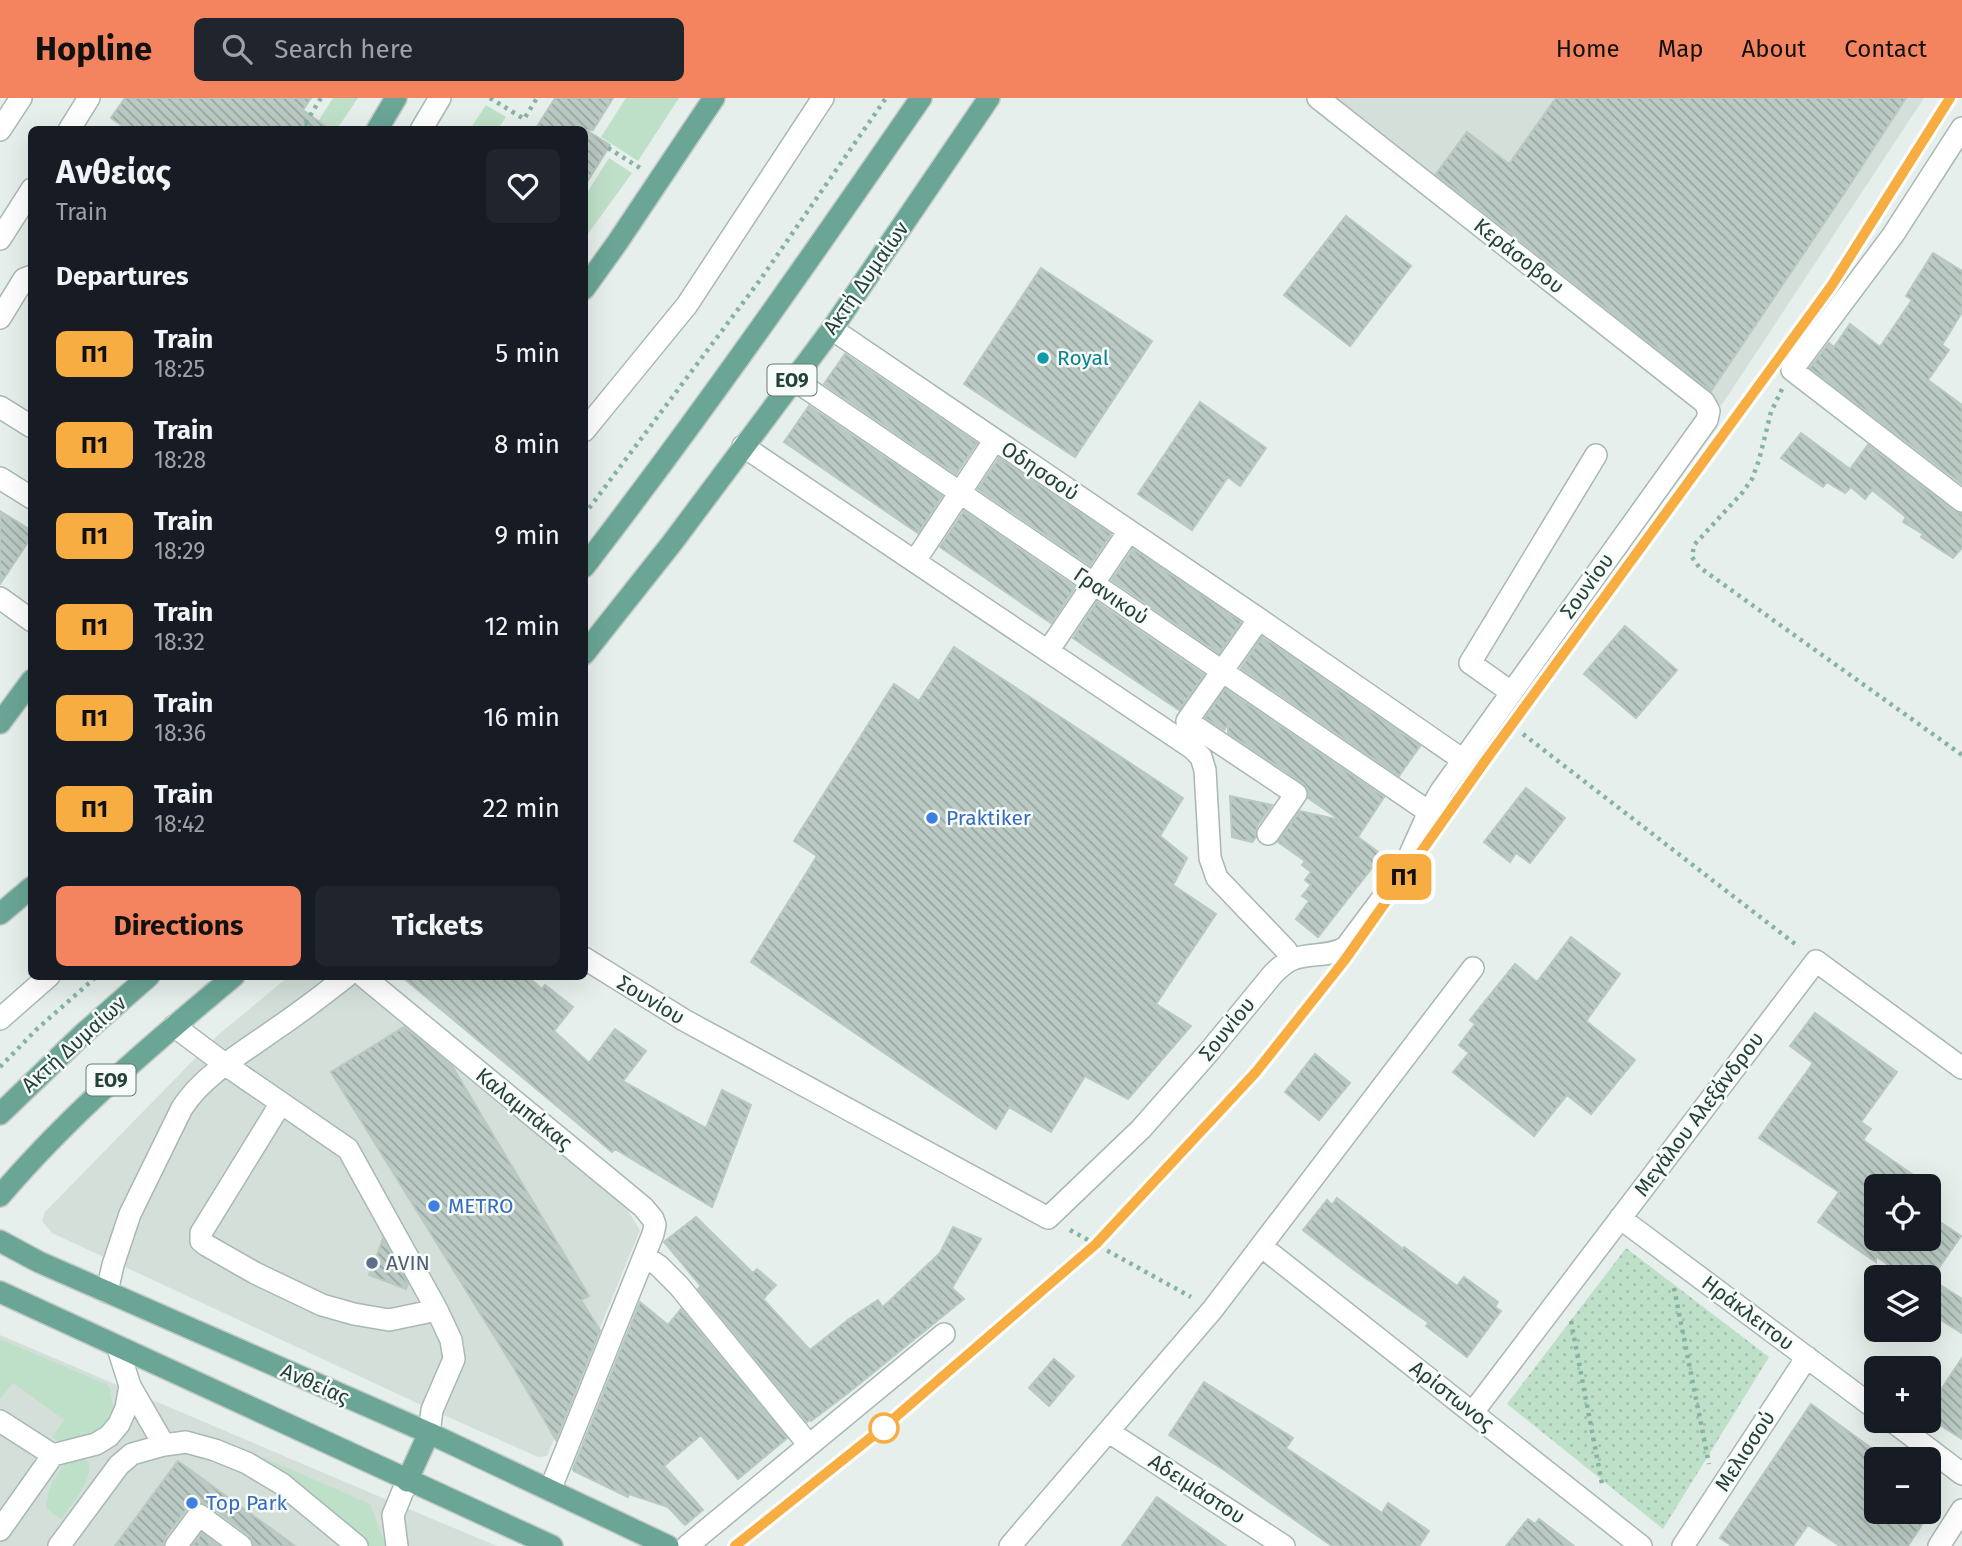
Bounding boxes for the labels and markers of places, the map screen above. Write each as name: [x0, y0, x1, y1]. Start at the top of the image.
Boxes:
place label: Royal: [1057, 345, 1109, 371]
marker: Royal: [1035, 350, 1051, 366]
place label: Praktiker: [946, 805, 1031, 831]
marker: Praktiker: [924, 810, 940, 826]
place label: METRO: [448, 1193, 513, 1219]
marker: METRO: [426, 1198, 442, 1214]
place label: AVIN: [386, 1250, 430, 1276]
marker: AVIN: [364, 1255, 380, 1271]
unlabelled marker: [869, 1413, 899, 1443]
place label: Top Park: [206, 1490, 288, 1516]
marker: Top Park: [184, 1495, 200, 1511]

